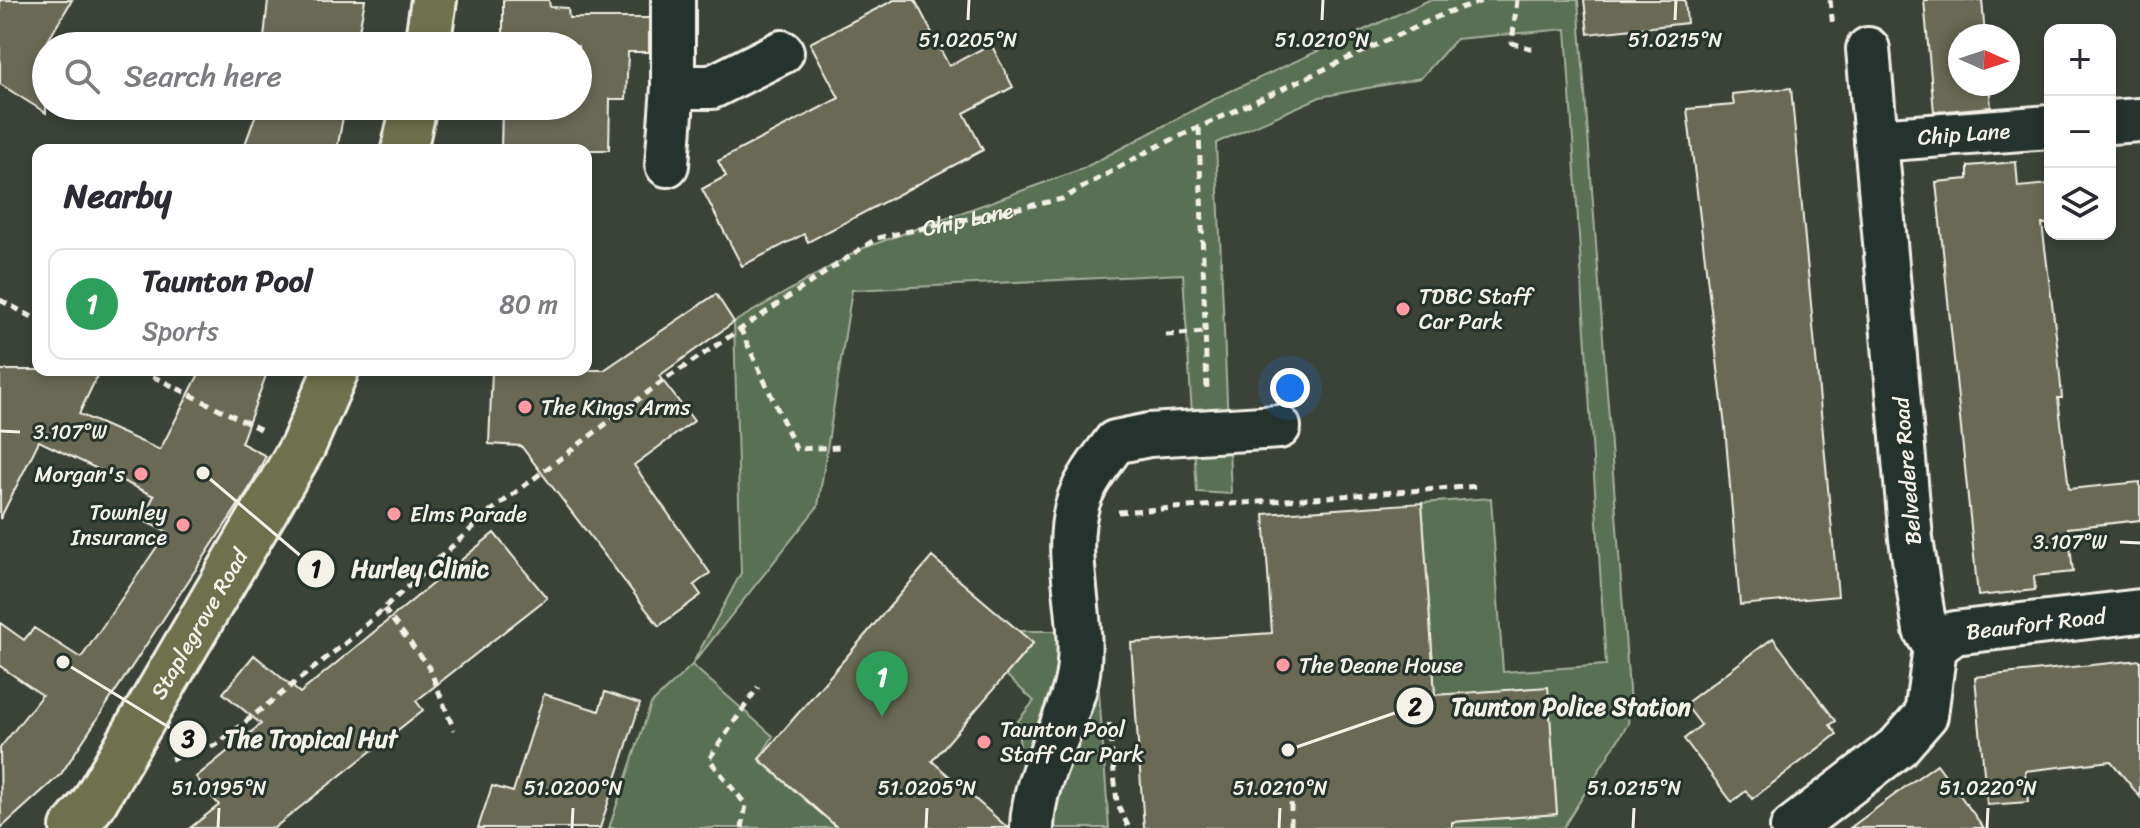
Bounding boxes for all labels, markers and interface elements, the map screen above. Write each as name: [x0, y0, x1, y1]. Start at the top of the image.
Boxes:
text: 51.0205°N: [919, 23, 1017, 58]
text: 51.0210°N: [1275, 23, 1369, 58]
text: 51.0215°N: [1628, 23, 1722, 58]
north arrow: [1948, 24, 2020, 96]
map controls: [2044, 24, 2116, 240]
button: +: [2044, 24, 2116, 96]
search box: [32, 32, 592, 120]
text: Search here: [124, 49, 282, 103]
icon: search: [60, 54, 104, 98]
button: −: [2044, 96, 2116, 168]
street label: Chip Lane: [1916, 111, 2012, 156]
text: Nearby: [64, 166, 172, 226]
button: layers: [2044, 168, 2116, 240]
street label: Chip Lane: [918, 190, 1017, 248]
text: Taunton Pool: [142, 254, 313, 308]
place label: TDBC Staff Car Park: [1419, 277, 1535, 341]
text: 1: [86, 281, 98, 327]
text: 80 m: [499, 281, 558, 327]
marker: TDBC Staff Car Park: [1394, 300, 1412, 318]
text: Sports: [142, 308, 218, 354]
your location: [1270, 368, 1310, 408]
place label: The Kings Arms: [541, 388, 691, 427]
street label: Belvedere Road: [1881, 394, 1933, 547]
marker: The Kings Arms: [516, 398, 534, 416]
text: 3.107°W: [33, 415, 107, 450]
place label: Morgan's: [34, 455, 126, 494]
marker: Morgan's: [132, 465, 150, 483]
place label: Townley Insurance: [70, 493, 168, 557]
place label: Elms Parade: [410, 495, 527, 534]
marker: Elms Parade: [385, 505, 403, 523]
marker: Townley Insurance: [174, 516, 192, 534]
text: 3.107°W: [2033, 525, 2107, 560]
street label: Staplegrove Road: [139, 540, 259, 707]
callout: Hurley Clinic: [296, 545, 505, 593]
text: 1: [311, 548, 321, 590]
text: Hurley Clinic: [351, 548, 490, 590]
street label: Beaufort Road: [1964, 596, 2109, 651]
place label: The Deane House: [1299, 646, 1463, 685]
pin: 1: [856, 651, 908, 717]
marker: The Deane House: [1274, 656, 1292, 674]
callout: Taunton Police Station: [1395, 682, 1708, 730]
text: 2: [1407, 686, 1422, 728]
text: Taunton Police Station: [1451, 686, 1691, 728]
place label: Taunton Pool Staff Car Park: [1000, 710, 1144, 774]
callout: The Tropical Hut: [168, 715, 415, 763]
text: 3: [180, 718, 195, 760]
text: The Tropical Hut: [224, 718, 399, 760]
marker: Taunton Pool Staff Car Park: [975, 733, 993, 751]
text: 51.0195°N: [172, 771, 267, 806]
text: 51.0200°N: [524, 771, 622, 806]
text: 51.0205°N: [878, 771, 976, 806]
text: 51.0210°N: [1233, 771, 1327, 806]
text: 51.0215°N: [1587, 771, 1681, 806]
text: 51.0220°N: [1939, 771, 2037, 806]

